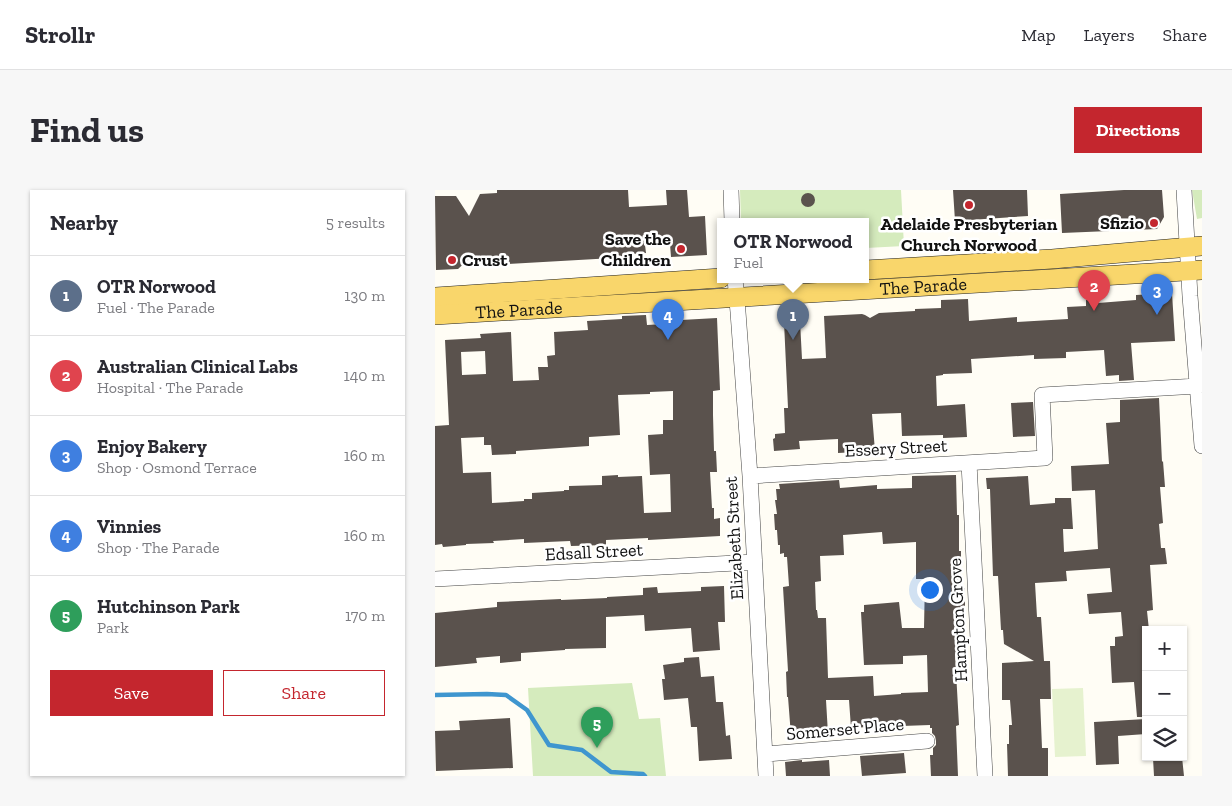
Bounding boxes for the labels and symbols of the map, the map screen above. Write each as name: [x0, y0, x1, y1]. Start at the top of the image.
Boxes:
marker: Adelaide Presbyterian Church Norwood: [963, 199, 975, 211]
place label: Sfizio: [1100, 212, 1145, 234]
place label: Adelaide Presbyterian Church Norwood: [881, 213, 1058, 256]
marker: Sfizio: [1148, 217, 1160, 229]
place label: Save the Children: [601, 228, 671, 271]
marker: Save the Children: [675, 243, 687, 255]
place label: Crust: [462, 249, 508, 271]
marker: Crust: [446, 254, 458, 266]
pin: 2: [1078, 270, 1110, 311]
street label: The Parade: [879, 273, 967, 300]
pin: 3: [1141, 274, 1173, 315]
street label: The Parade: [475, 297, 563, 324]
pin: 4: [652, 299, 684, 340]
pin: 1: [777, 299, 809, 340]
street label: Essery Street: [844, 434, 948, 462]
street label: Elizabeth Street: [720, 475, 748, 600]
street label: Edsall Street: [544, 538, 644, 566]
street label: Hampton Grove: [944, 557, 972, 683]
your location: [917, 577, 943, 603]
pin: 5: [581, 707, 613, 748]
street label: Somerset Place: [785, 713, 905, 745]

